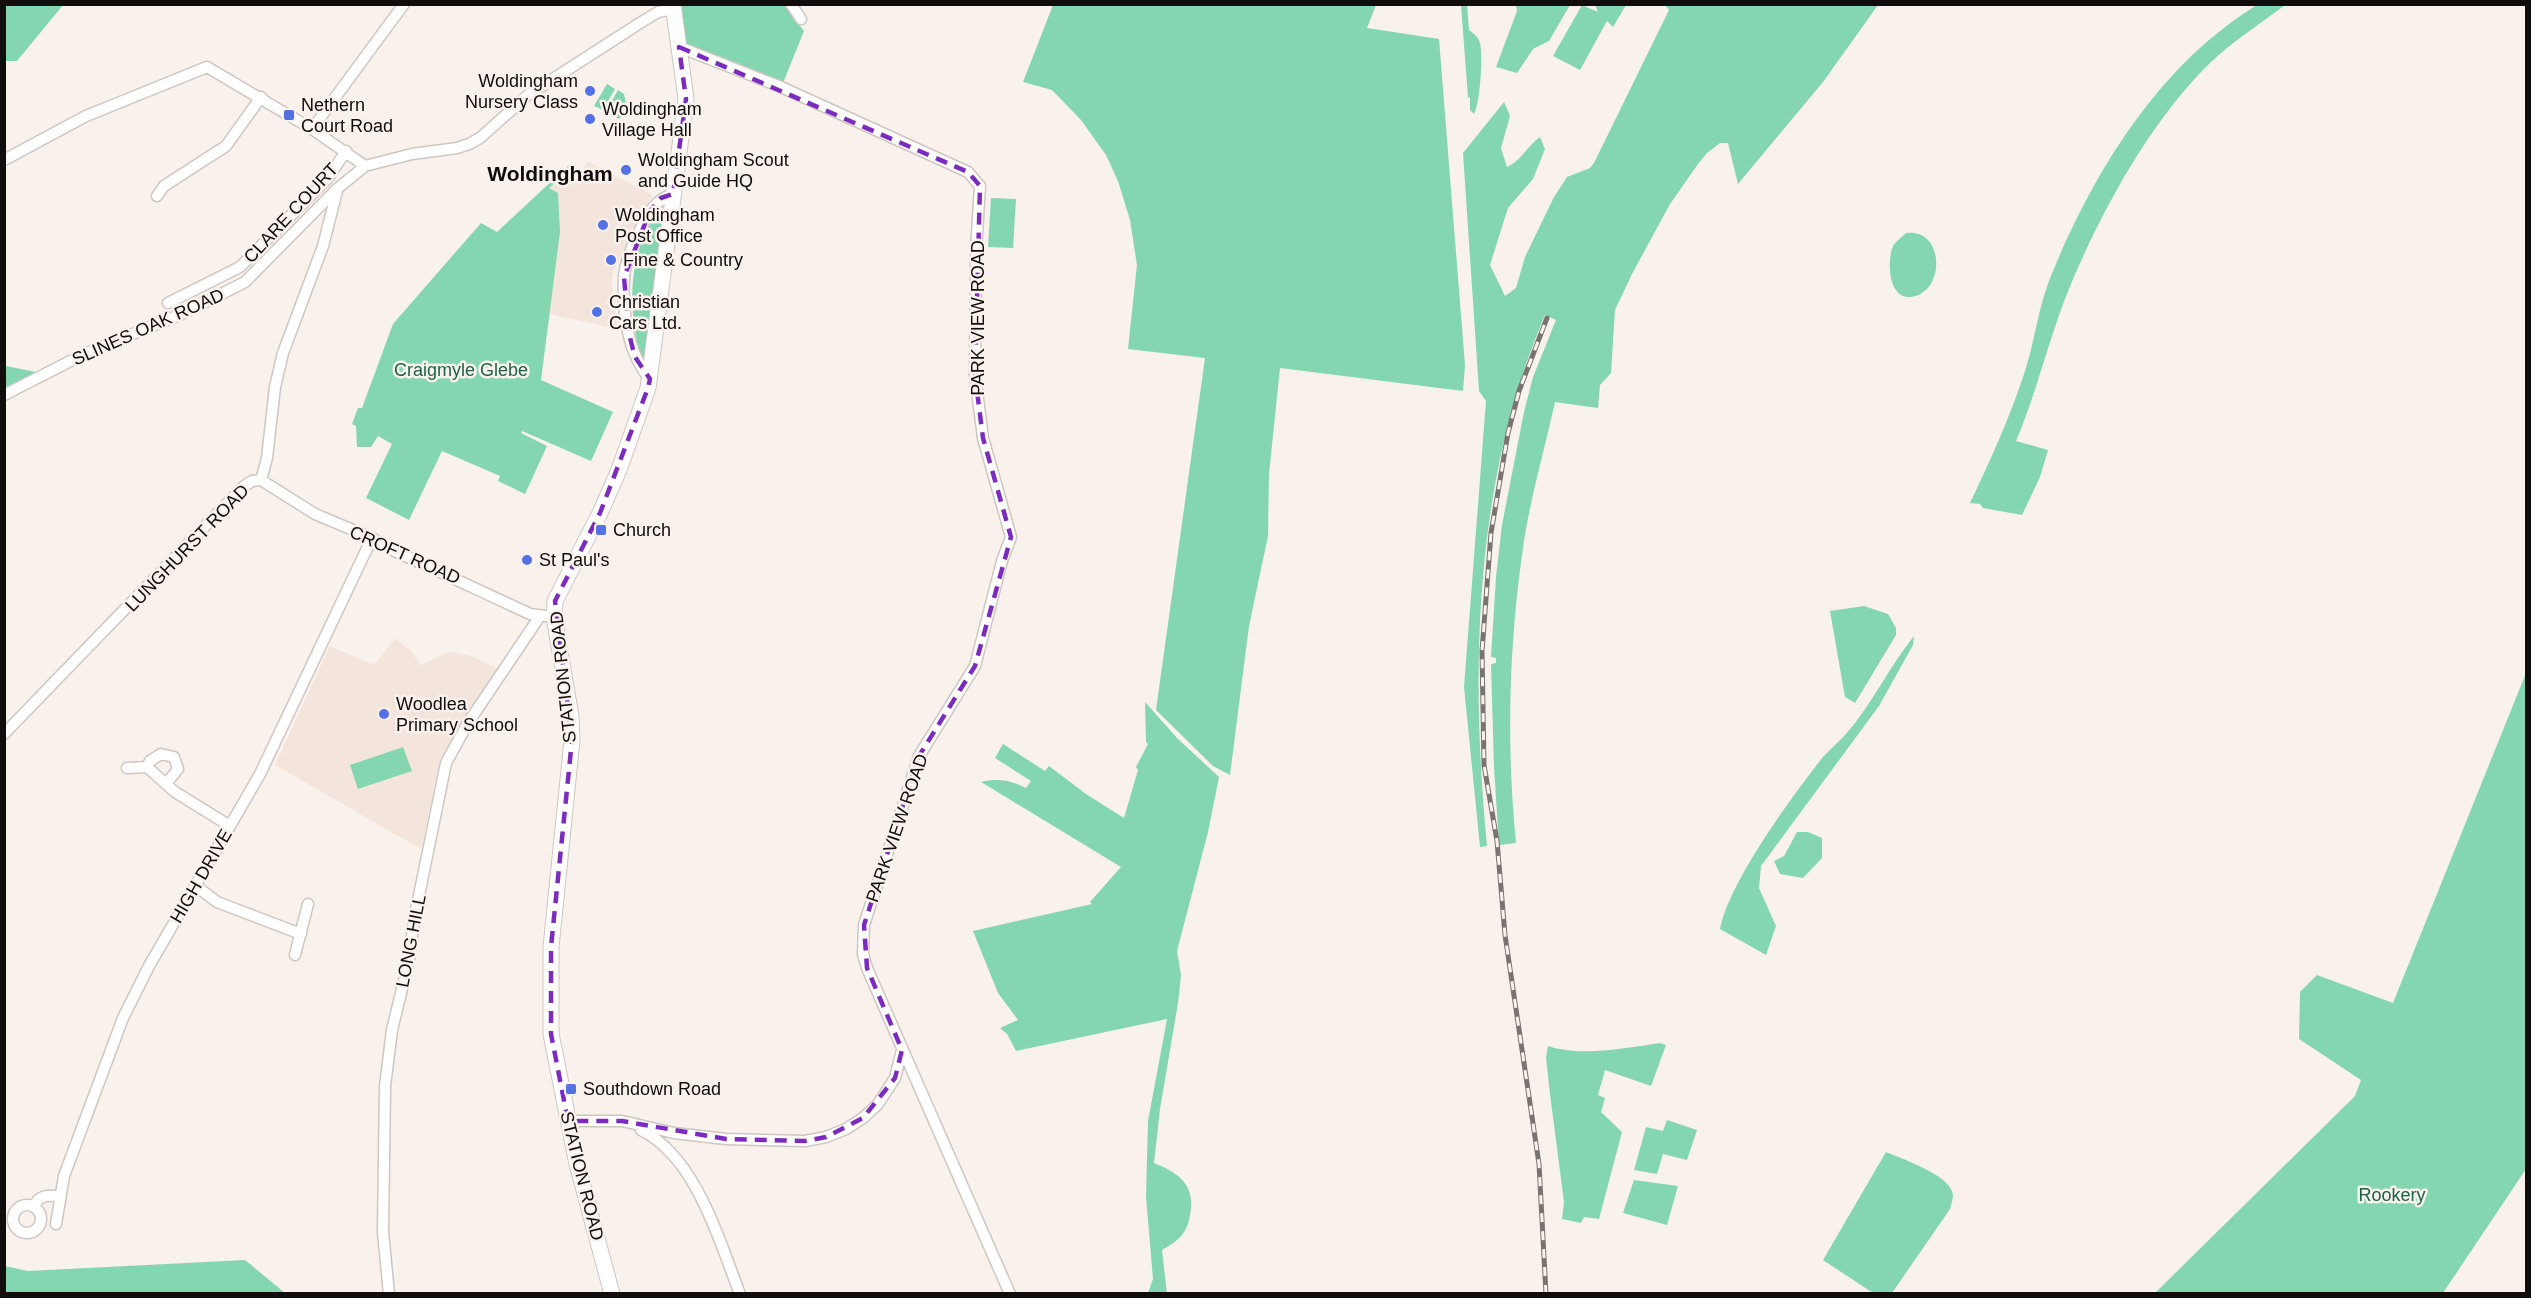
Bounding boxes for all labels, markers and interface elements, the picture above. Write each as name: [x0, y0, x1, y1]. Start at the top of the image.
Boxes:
place label: Woldingham Nursery Class: [465, 71, 578, 112]
marker: Woldingham Nursery Class: [583, 84, 597, 98]
place label: Nethern Court Road: [301, 95, 393, 136]
place label: Woldingham Village Hall: [602, 99, 702, 140]
marker: Nethern Court Road: [282, 108, 296, 122]
marker: Woldingham Village Hall: [583, 112, 597, 126]
place label: Woldingham Scout and Guide HQ: [638, 150, 789, 191]
street label: CLARE COURT: [240, 159, 342, 267]
district label: Woldingham: [487, 162, 613, 185]
marker: Woldingham Scout and Guide HQ: [619, 163, 633, 177]
place label: Woldingham Post Office: [615, 205, 715, 246]
marker: Woldingham Post Office: [596, 218, 610, 232]
street label: PARK VIEW ROAD: [968, 240, 988, 396]
place label: Fine & Country: [623, 250, 743, 270]
marker: Fine & Country: [604, 253, 618, 267]
street label: SLINES OAK ROAD: [69, 284, 227, 370]
place label: Christian Cars Ltd.: [609, 292, 682, 333]
marker: Christian Cars Ltd.: [590, 305, 604, 319]
park label: Craigmyle Glebe: [394, 360, 528, 380]
street label: LUNGHURST ROAD: [121, 480, 253, 616]
place label: Church: [613, 520, 671, 540]
street label: CROFT ROAD: [347, 522, 463, 588]
marker: Church: [594, 523, 608, 537]
place label: St Paul's: [539, 550, 609, 570]
marker: St Paul's: [520, 553, 534, 567]
street label: STATION ROAD: [546, 610, 580, 744]
place label: Woodlea Primary School: [396, 694, 518, 735]
marker: Woodlea Primary School: [377, 707, 391, 721]
street label: PARK VIEW ROAD: [862, 751, 932, 905]
street label: HIGH DRIVE: [166, 826, 236, 926]
street label: LONG HILL: [392, 893, 430, 989]
place label: Southdown Road: [583, 1079, 721, 1099]
marker: Southdown Road: [564, 1082, 578, 1096]
street label: STATION ROAD: [556, 1109, 608, 1243]
park label: Rookery: [2358, 1185, 2426, 1205]

